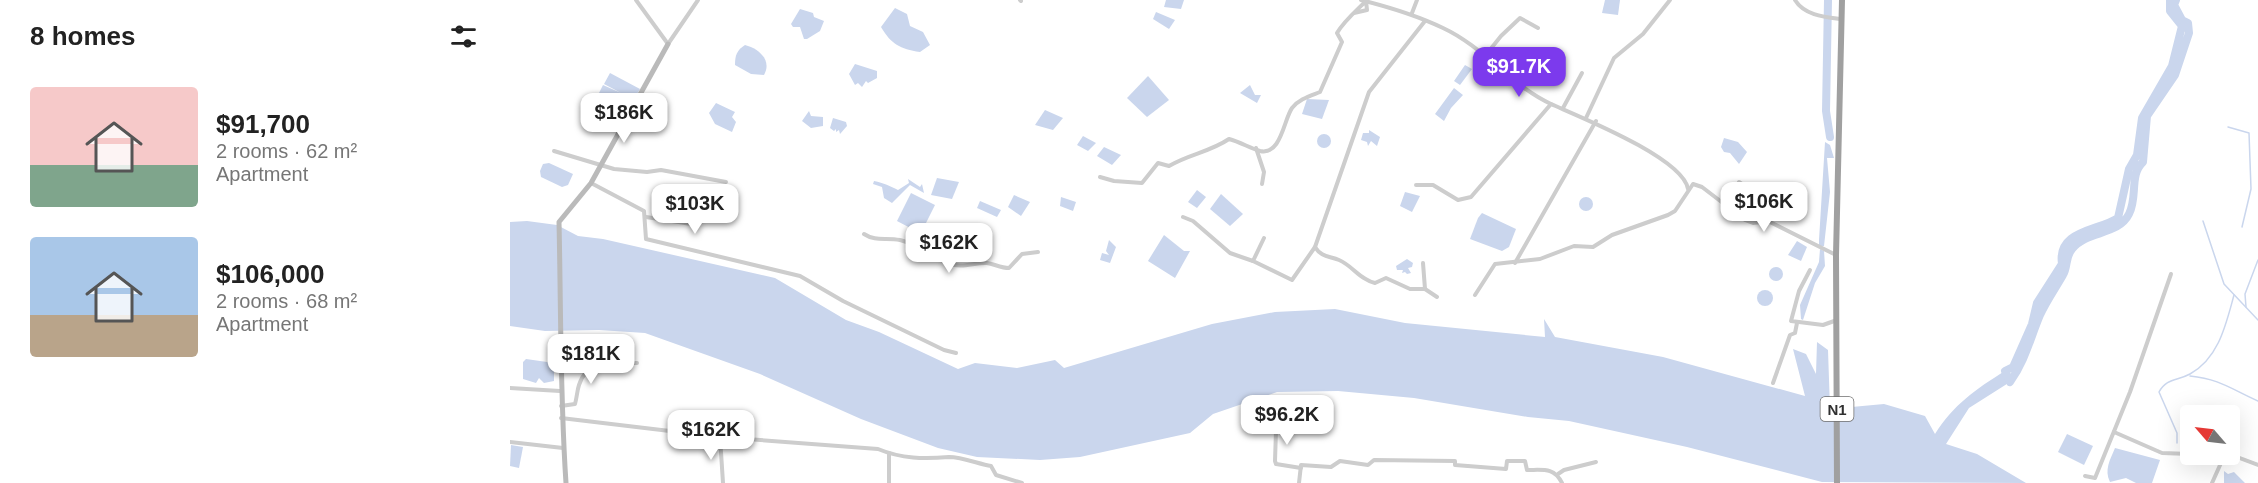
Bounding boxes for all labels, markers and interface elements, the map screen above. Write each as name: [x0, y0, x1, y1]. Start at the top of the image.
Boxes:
icon: filters: [447, 20, 480, 53]
text: 8 homes: [30, 21, 136, 51]
pin: $91.7K: [1470, 47, 1568, 98]
text: $91.7K: [1487, 55, 1551, 77]
pin: $186K: [582, 93, 666, 144]
text: $186K: [595, 101, 653, 123]
text: $91,700: [216, 109, 310, 139]
icon: home: [78, 111, 150, 183]
text: 2 rooms · 62 m²: [216, 140, 357, 162]
text: Apartment: [216, 163, 308, 185]
pin: $106K: [1722, 182, 1806, 233]
pin: $103K: [653, 184, 737, 235]
text: $106K: [1735, 190, 1793, 212]
text: $103K: [666, 192, 724, 214]
pin: $162K: [907, 223, 991, 274]
text: $162K: [920, 231, 978, 253]
text: $106,000: [216, 259, 324, 289]
icon: home: [78, 261, 150, 333]
text: 2 rooms · 68 m²: [216, 290, 357, 312]
text: Apartment: [216, 313, 308, 335]
pin: $181K: [549, 334, 633, 385]
text: $181K: [562, 342, 620, 364]
pin: $96.2K: [1238, 395, 1336, 446]
road number: N1: [1820, 397, 1854, 421]
text: $96.2K: [1255, 403, 1319, 425]
north arrow: [2180, 405, 2240, 465]
map controls: [2180, 405, 2240, 465]
pin: $162K: [669, 410, 753, 461]
text: $162K: [682, 418, 740, 440]

